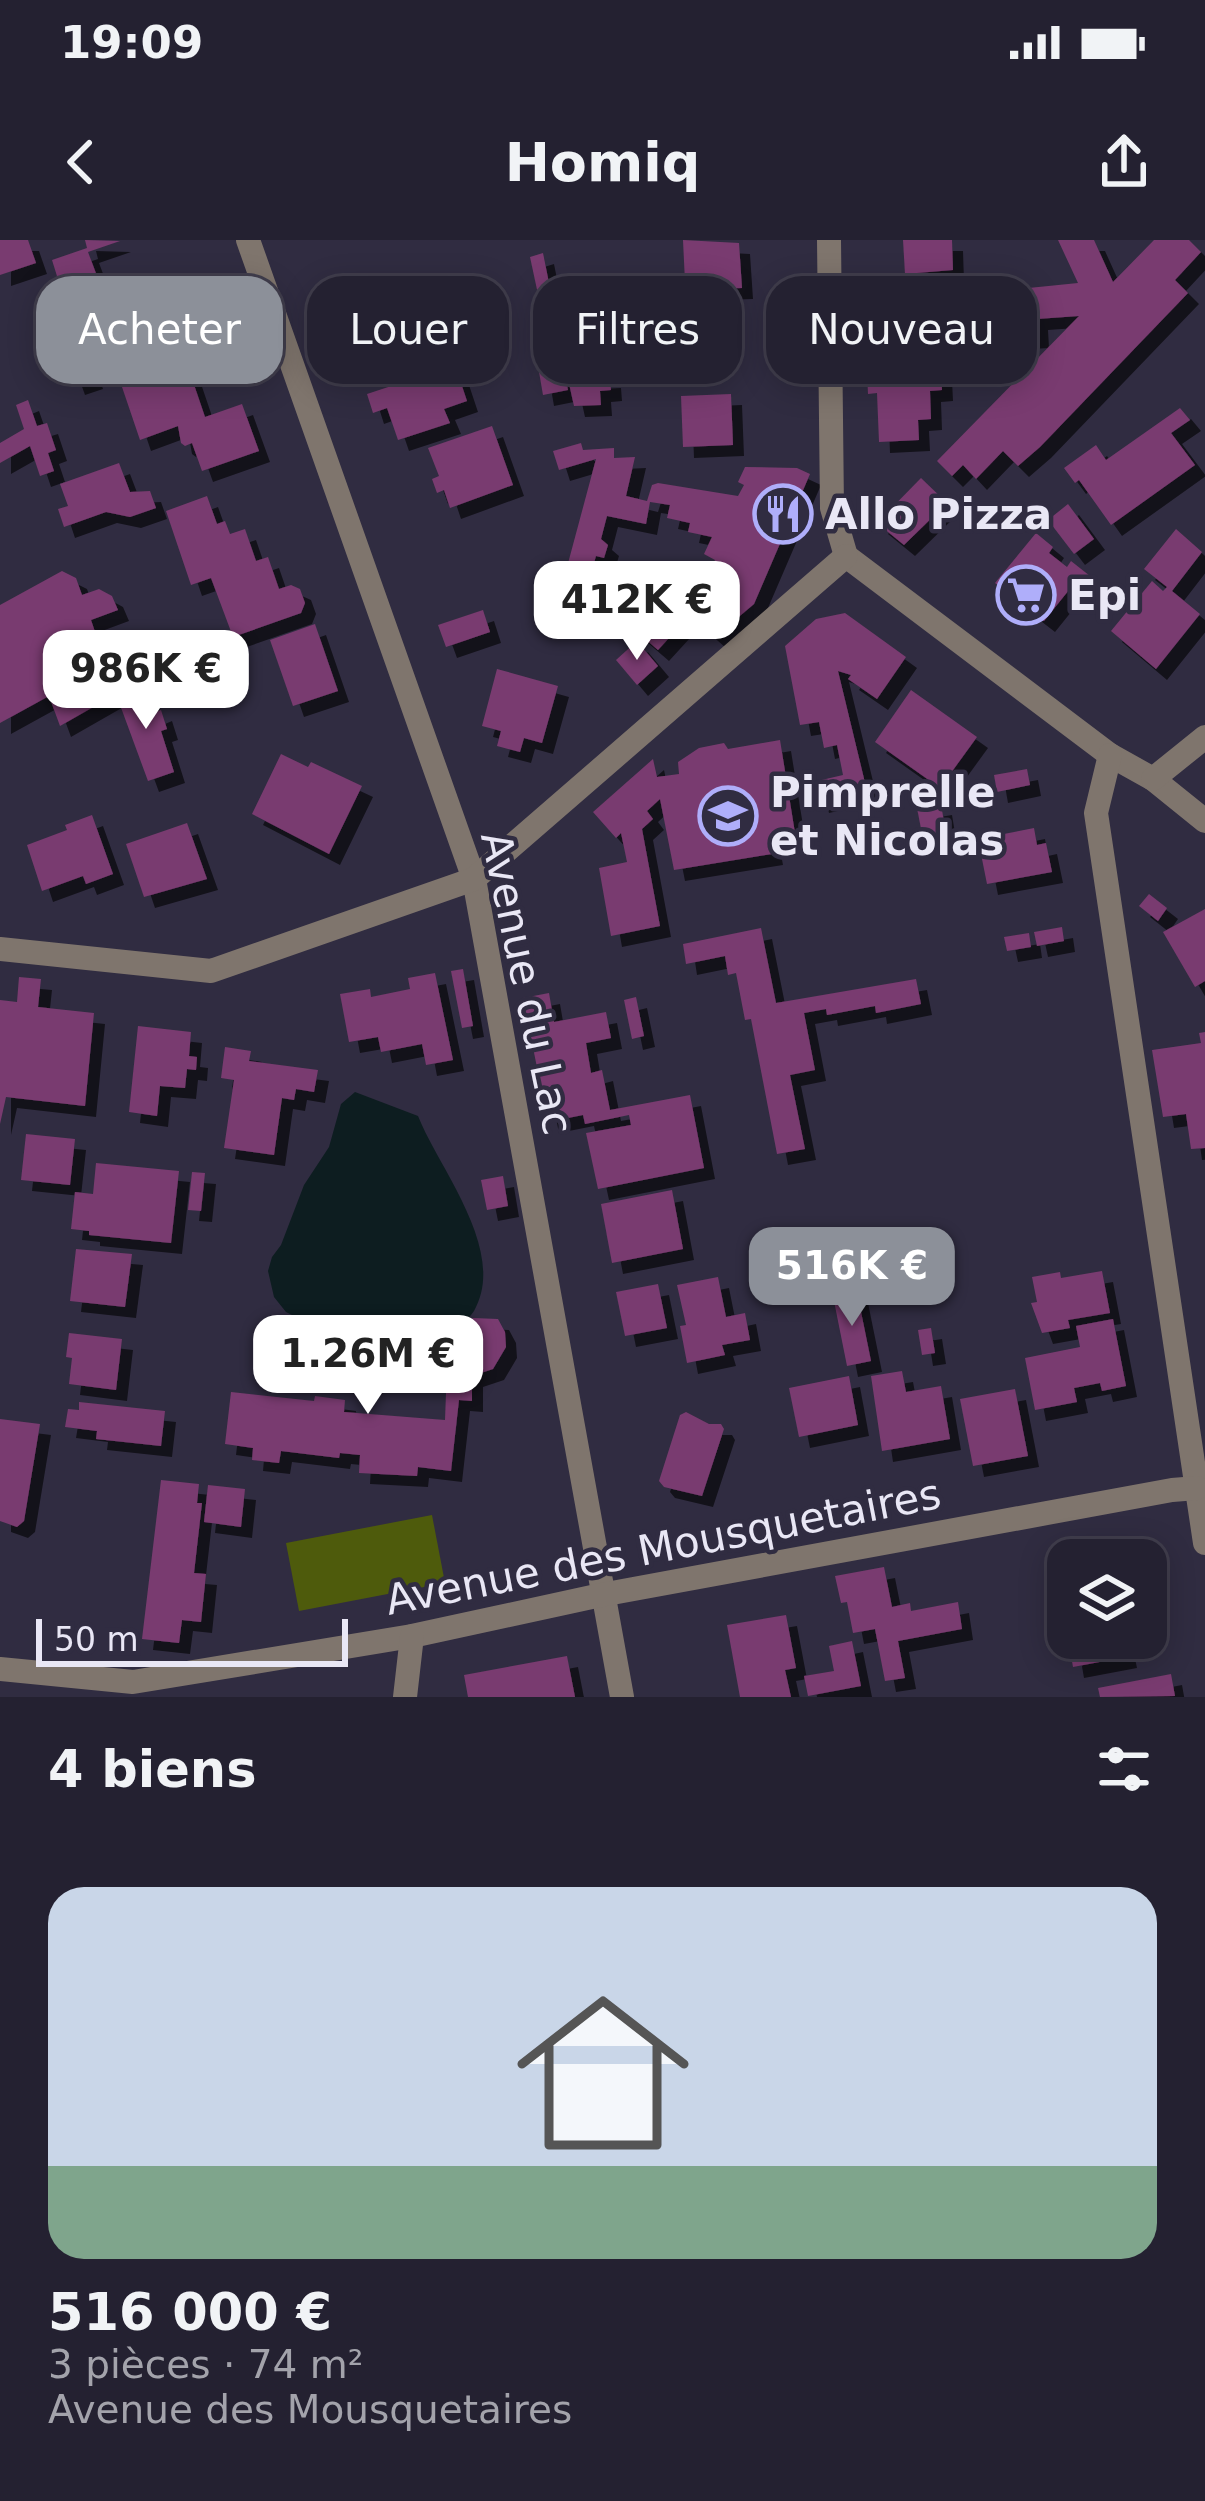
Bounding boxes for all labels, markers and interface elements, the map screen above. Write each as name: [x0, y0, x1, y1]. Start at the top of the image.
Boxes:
text: 19:09: [60, 16, 203, 69]
icon: back: [48, 129, 114, 195]
icon: share: [1091, 129, 1157, 195]
text: Homiq: [505, 131, 700, 194]
chip: Acheter: [36, 276, 283, 384]
chip: Louer: [307, 276, 509, 384]
chip: Filtres: [533, 276, 742, 384]
chip: Nouveau: [766, 276, 1037, 384]
restaurant icon: Allo Pizza: [752, 483, 814, 545]
place label: Allo Pizza: [825, 490, 1052, 539]
pin: 412K €: [539, 561, 735, 663]
supermarket icon: Epi: [995, 564, 1057, 626]
place label: Epi: [1068, 571, 1141, 620]
text: 412K €: [561, 577, 713, 622]
pin: 986K €: [48, 630, 244, 732]
text: 986K €: [70, 646, 222, 691]
place label: Pimprelle et Nicolas: [770, 768, 1004, 865]
school or university icon: Pimprelle et Nicolas: [697, 785, 759, 847]
street label: Avenue du Lac: [471, 827, 583, 1139]
pin: 516K €: [754, 1227, 950, 1329]
text: 516K €: [776, 1243, 928, 1288]
pin: 1.26M €: [257, 1315, 479, 1417]
text: 1.26M €: [280, 1331, 456, 1376]
street label: Avenue des Mousquetaires: [381, 1469, 945, 1625]
map controls: [1047, 1539, 1167, 1659]
button: layers: [1047, 1539, 1167, 1659]
scale bar: [36, 1613, 348, 1666]
text: 50 m: [54, 1620, 139, 1659]
icon: filters: [1091, 1736, 1157, 1802]
text: 4 biens: [48, 1740, 256, 1799]
icon: home: [495, 1965, 711, 2181]
text: 516 000 €: [48, 2283, 332, 2342]
text: 3 pièces · 74 m²: [48, 2342, 363, 2387]
text: Avenue des Mousquetaires: [48, 2387, 572, 2432]

